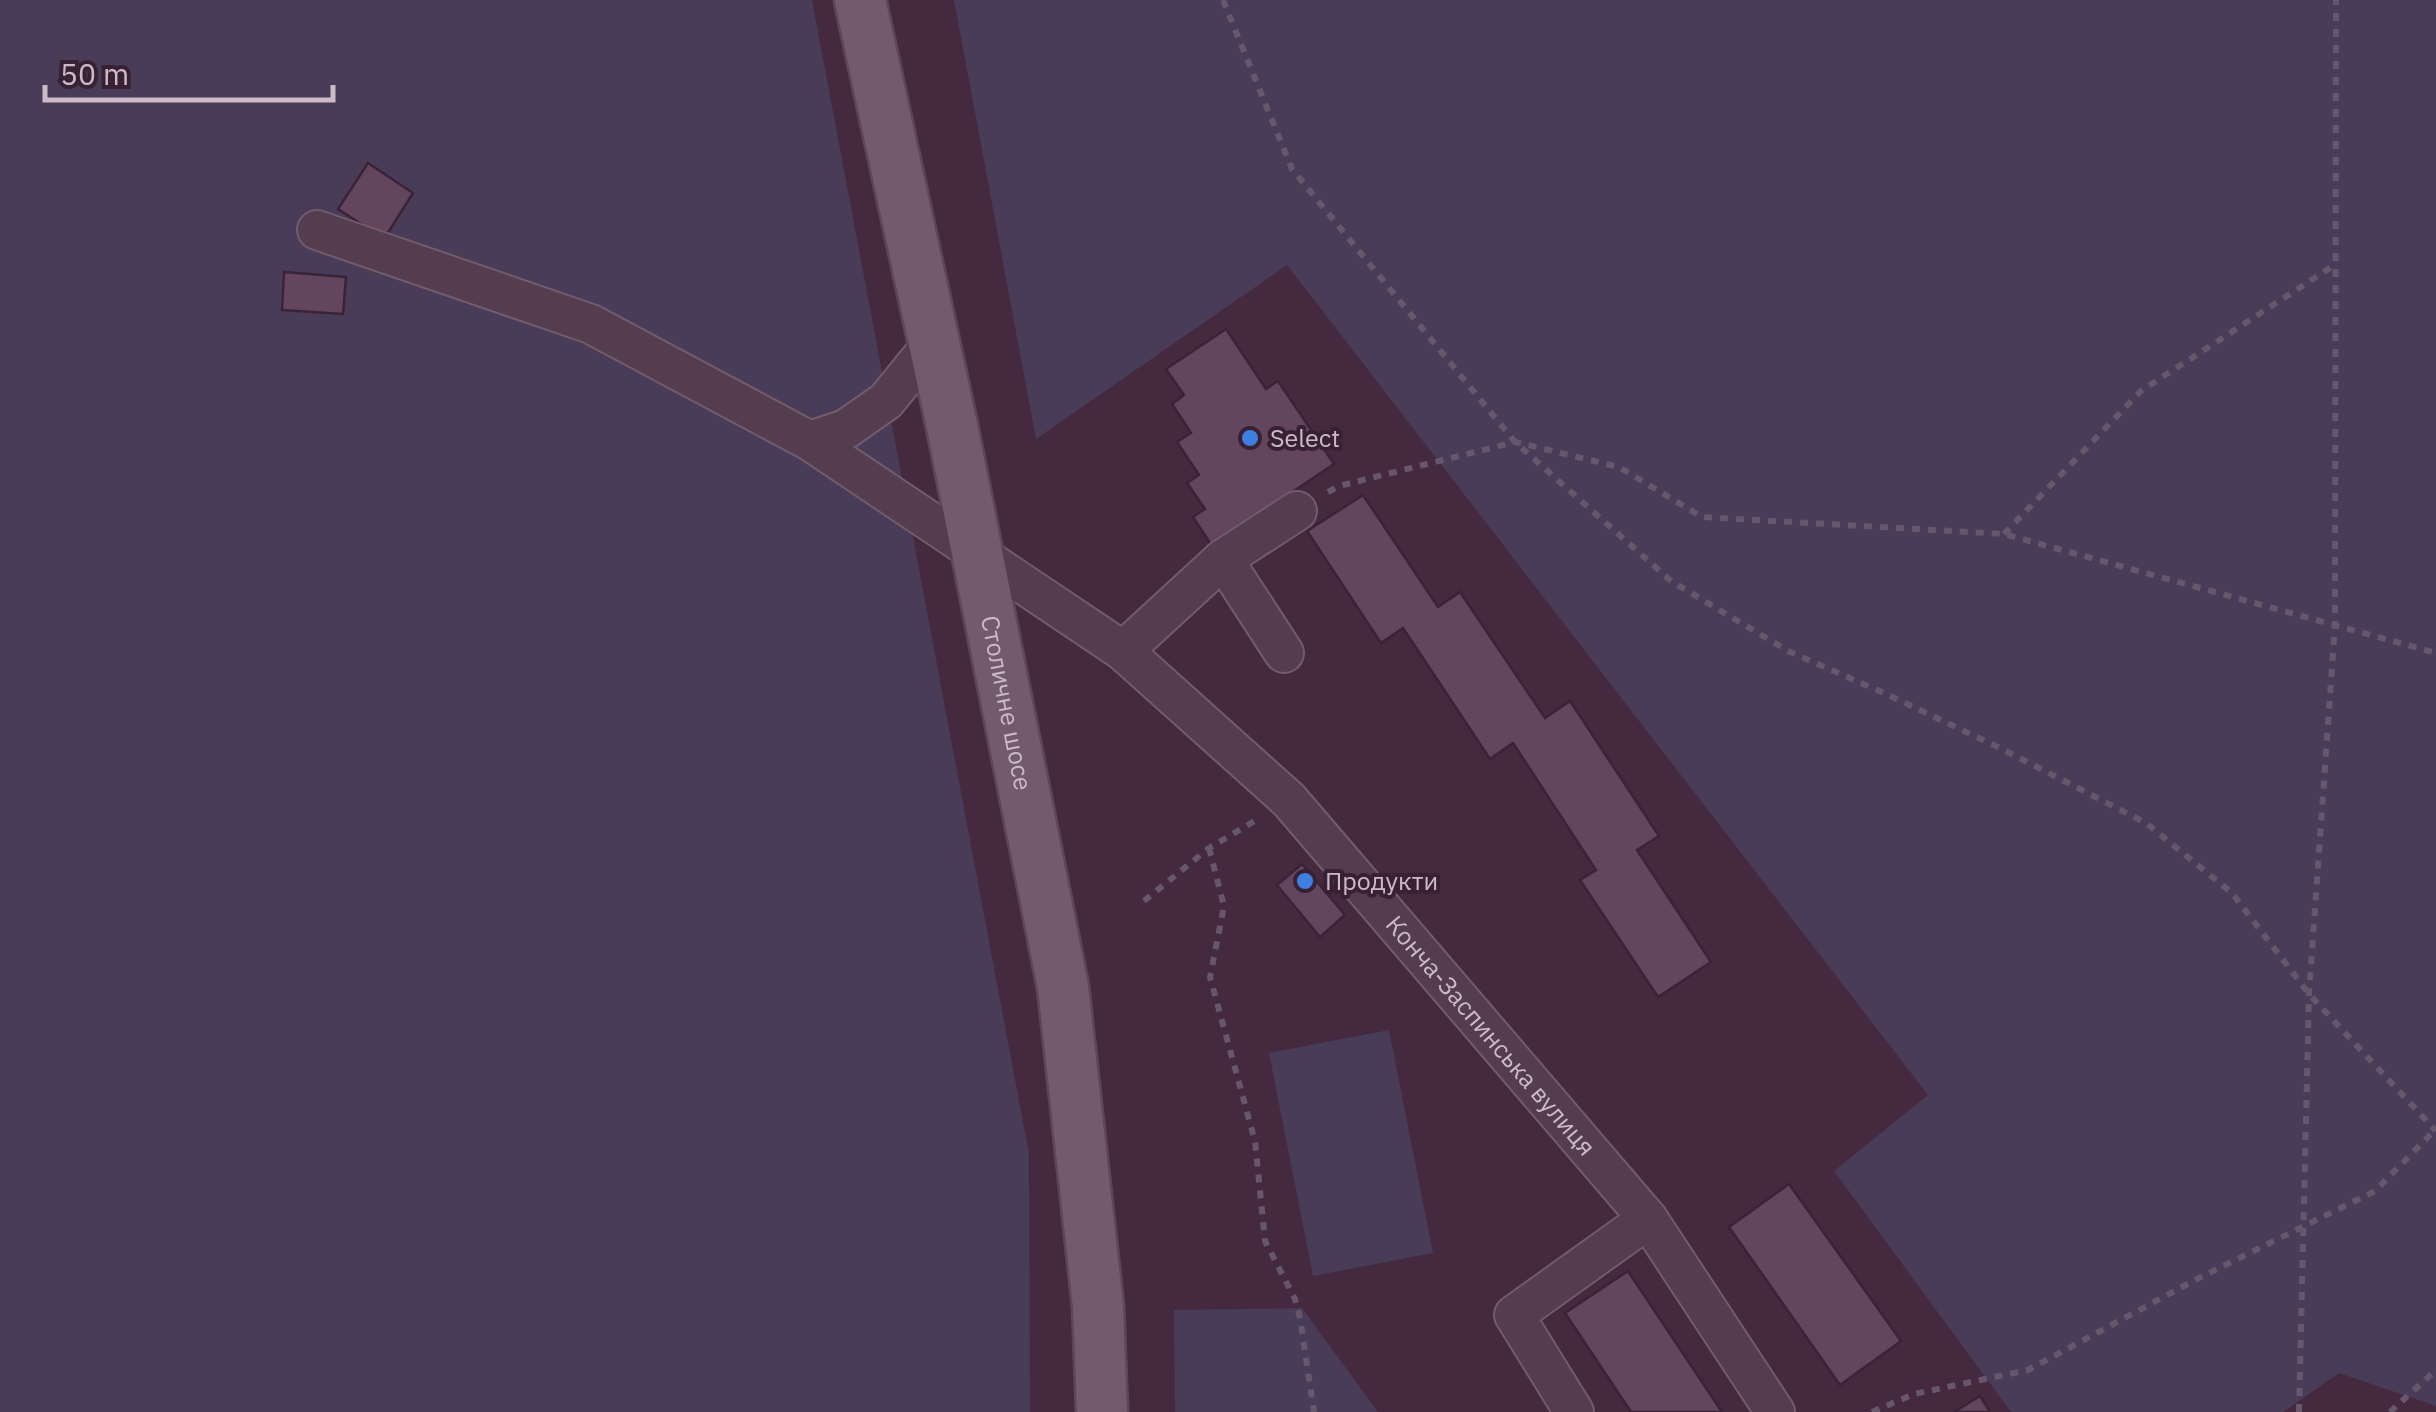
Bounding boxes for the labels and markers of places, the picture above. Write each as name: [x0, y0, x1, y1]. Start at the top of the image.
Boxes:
place label: Select: [1270, 421, 1340, 454]
marker: Select: [1239, 427, 1261, 449]
place label: Продукти: [1325, 864, 1438, 897]
marker: Продукти: [1294, 870, 1316, 892]

